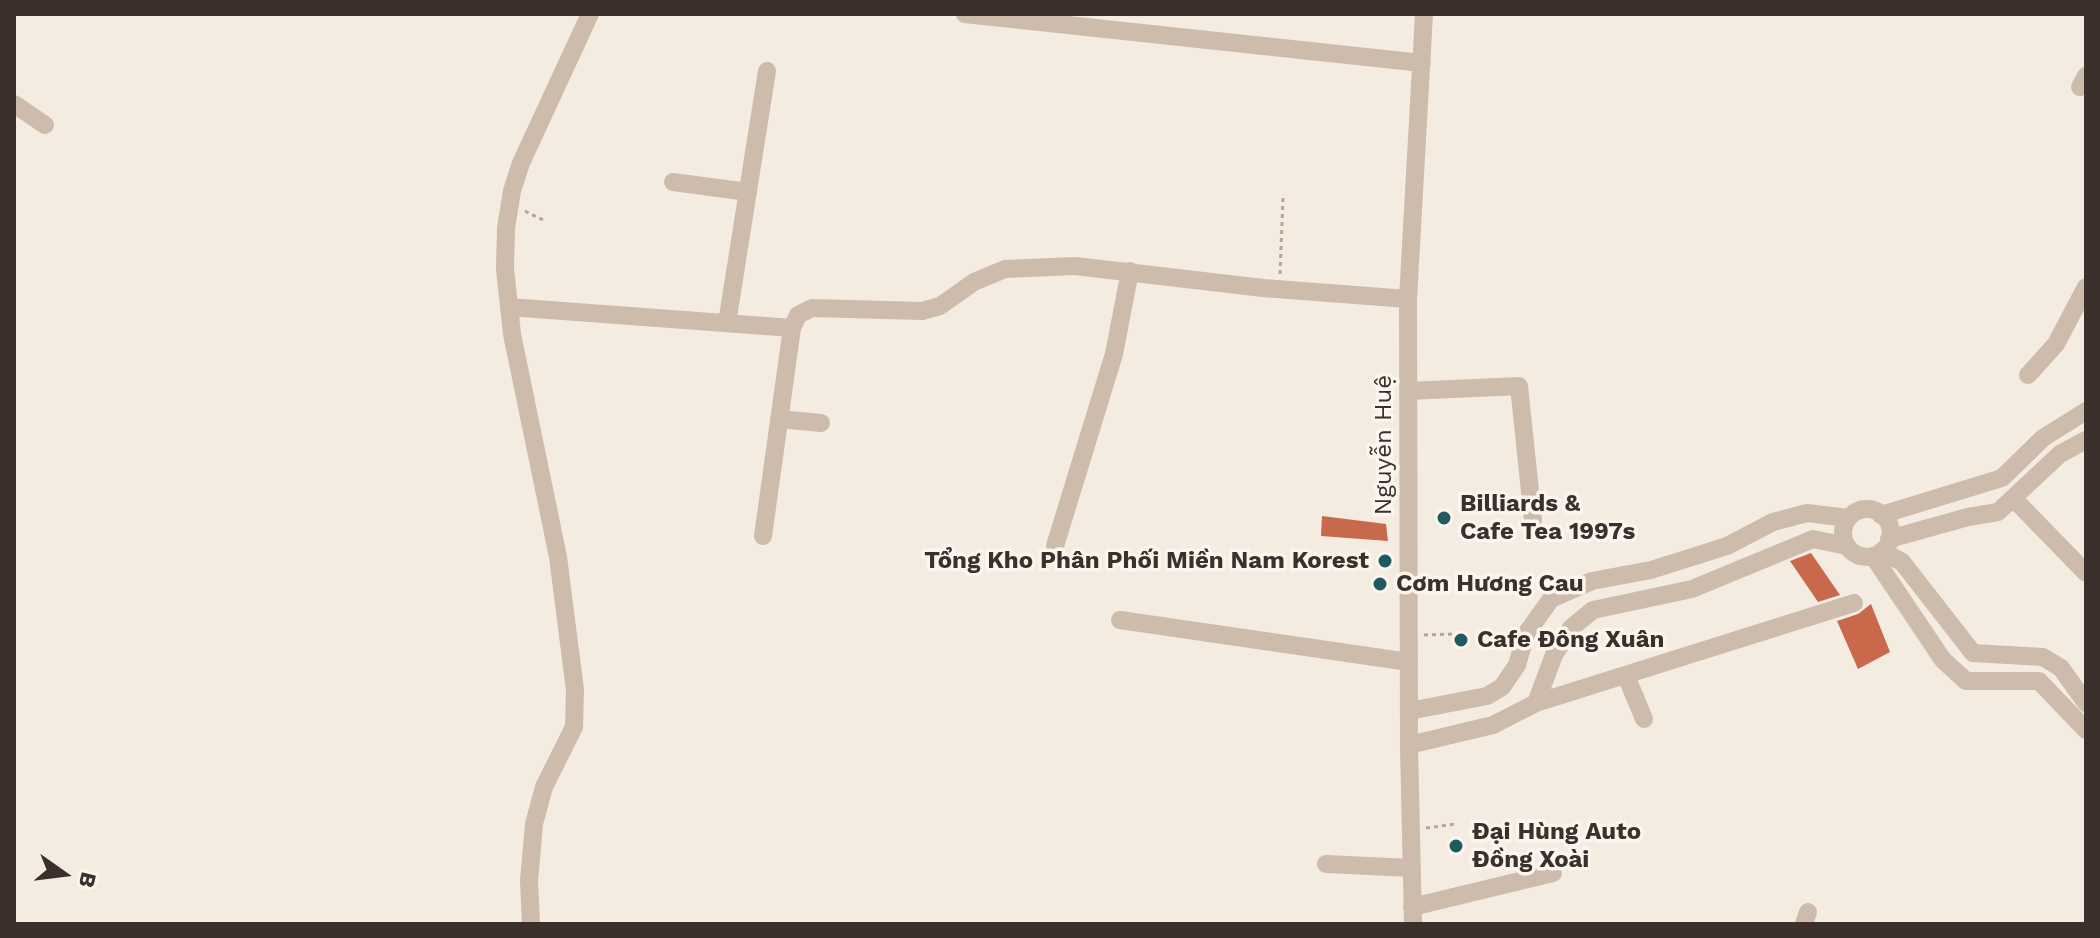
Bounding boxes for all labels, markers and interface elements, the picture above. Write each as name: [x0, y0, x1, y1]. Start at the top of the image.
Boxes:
street label: Nguyễn Huệ: [1370, 375, 1398, 515]
place label: Billiards & Cafe Tea 1997s: [1460, 490, 1635, 546]
marker: Billiards & Cafe Tea 1997s: [1435, 509, 1453, 527]
place label: Tổng Kho Phân Phối Miền Nam Korest: [924, 547, 1369, 575]
marker: Tổng Kho Phân Phối Miền Nam Korest: [1376, 552, 1394, 570]
place label: Cơm Hương Cau: [1396, 570, 1584, 598]
marker: Cơm Hương Cau: [1371, 575, 1389, 593]
place label: Cafe Đông Xuân: [1477, 626, 1664, 654]
marker: Cafe Đông Xuân: [1452, 631, 1470, 649]
place label: Đại Hùng Auto Đồng Xoài: [1472, 818, 1641, 874]
north arrow: [24, 834, 104, 914]
marker: Đại Hùng Auto Đồng Xoài: [1447, 837, 1465, 855]
text: B: [74, 870, 102, 890]

